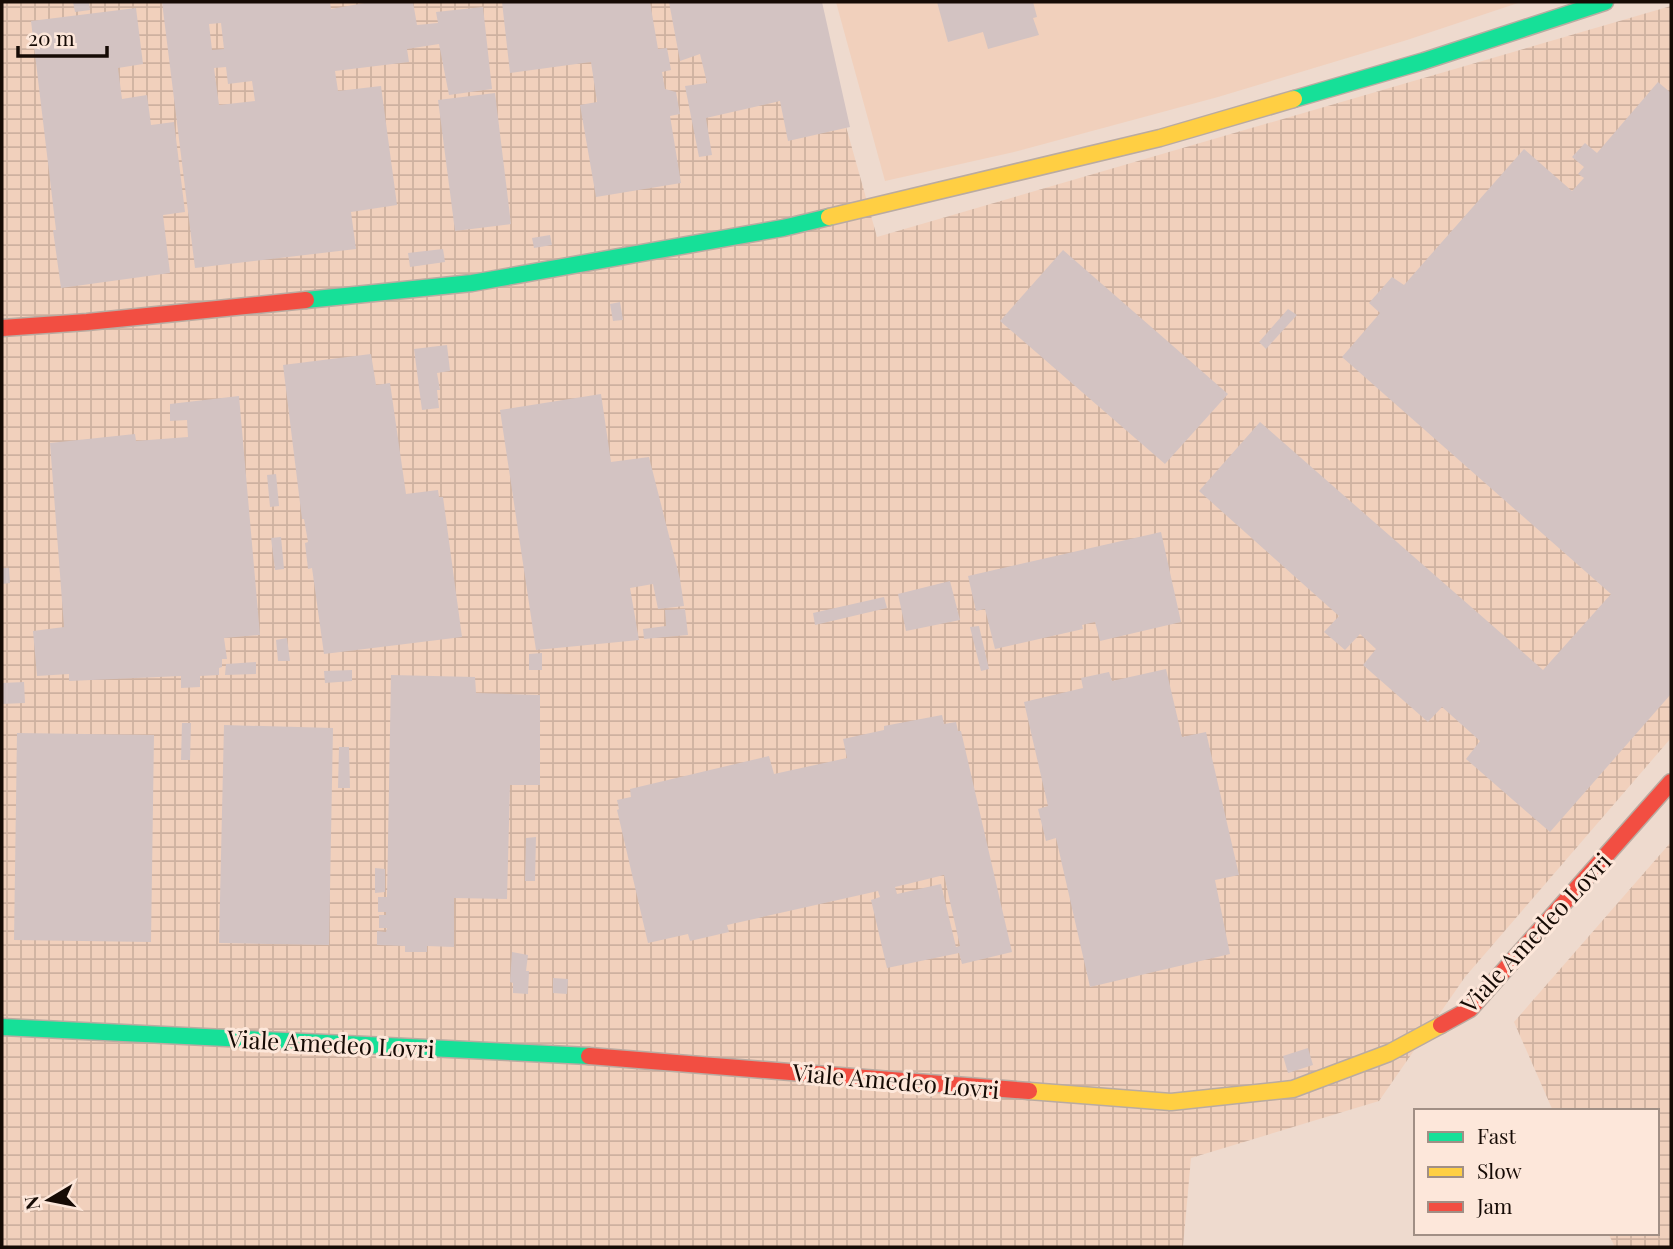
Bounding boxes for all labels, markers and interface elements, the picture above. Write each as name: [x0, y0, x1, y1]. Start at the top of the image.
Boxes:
scale bar: [18, 14, 107, 58]
text: 20 m: [28, 23, 75, 51]
street label: Viale Amedeo Lovri: [1452, 845, 1618, 1020]
street label: Viale Amedeo Lovri: [225, 1022, 436, 1064]
street label: Viale Amedeo Lovri: [790, 1055, 1001, 1105]
legend: [1414, 1109, 1659, 1235]
text: Fast: [1477, 1121, 1516, 1149]
text: Slow: [1477, 1156, 1522, 1184]
north arrow: [14, 1165, 84, 1235]
text: Jam: [1476, 1191, 1513, 1219]
text: N: [17, 1194, 45, 1212]

